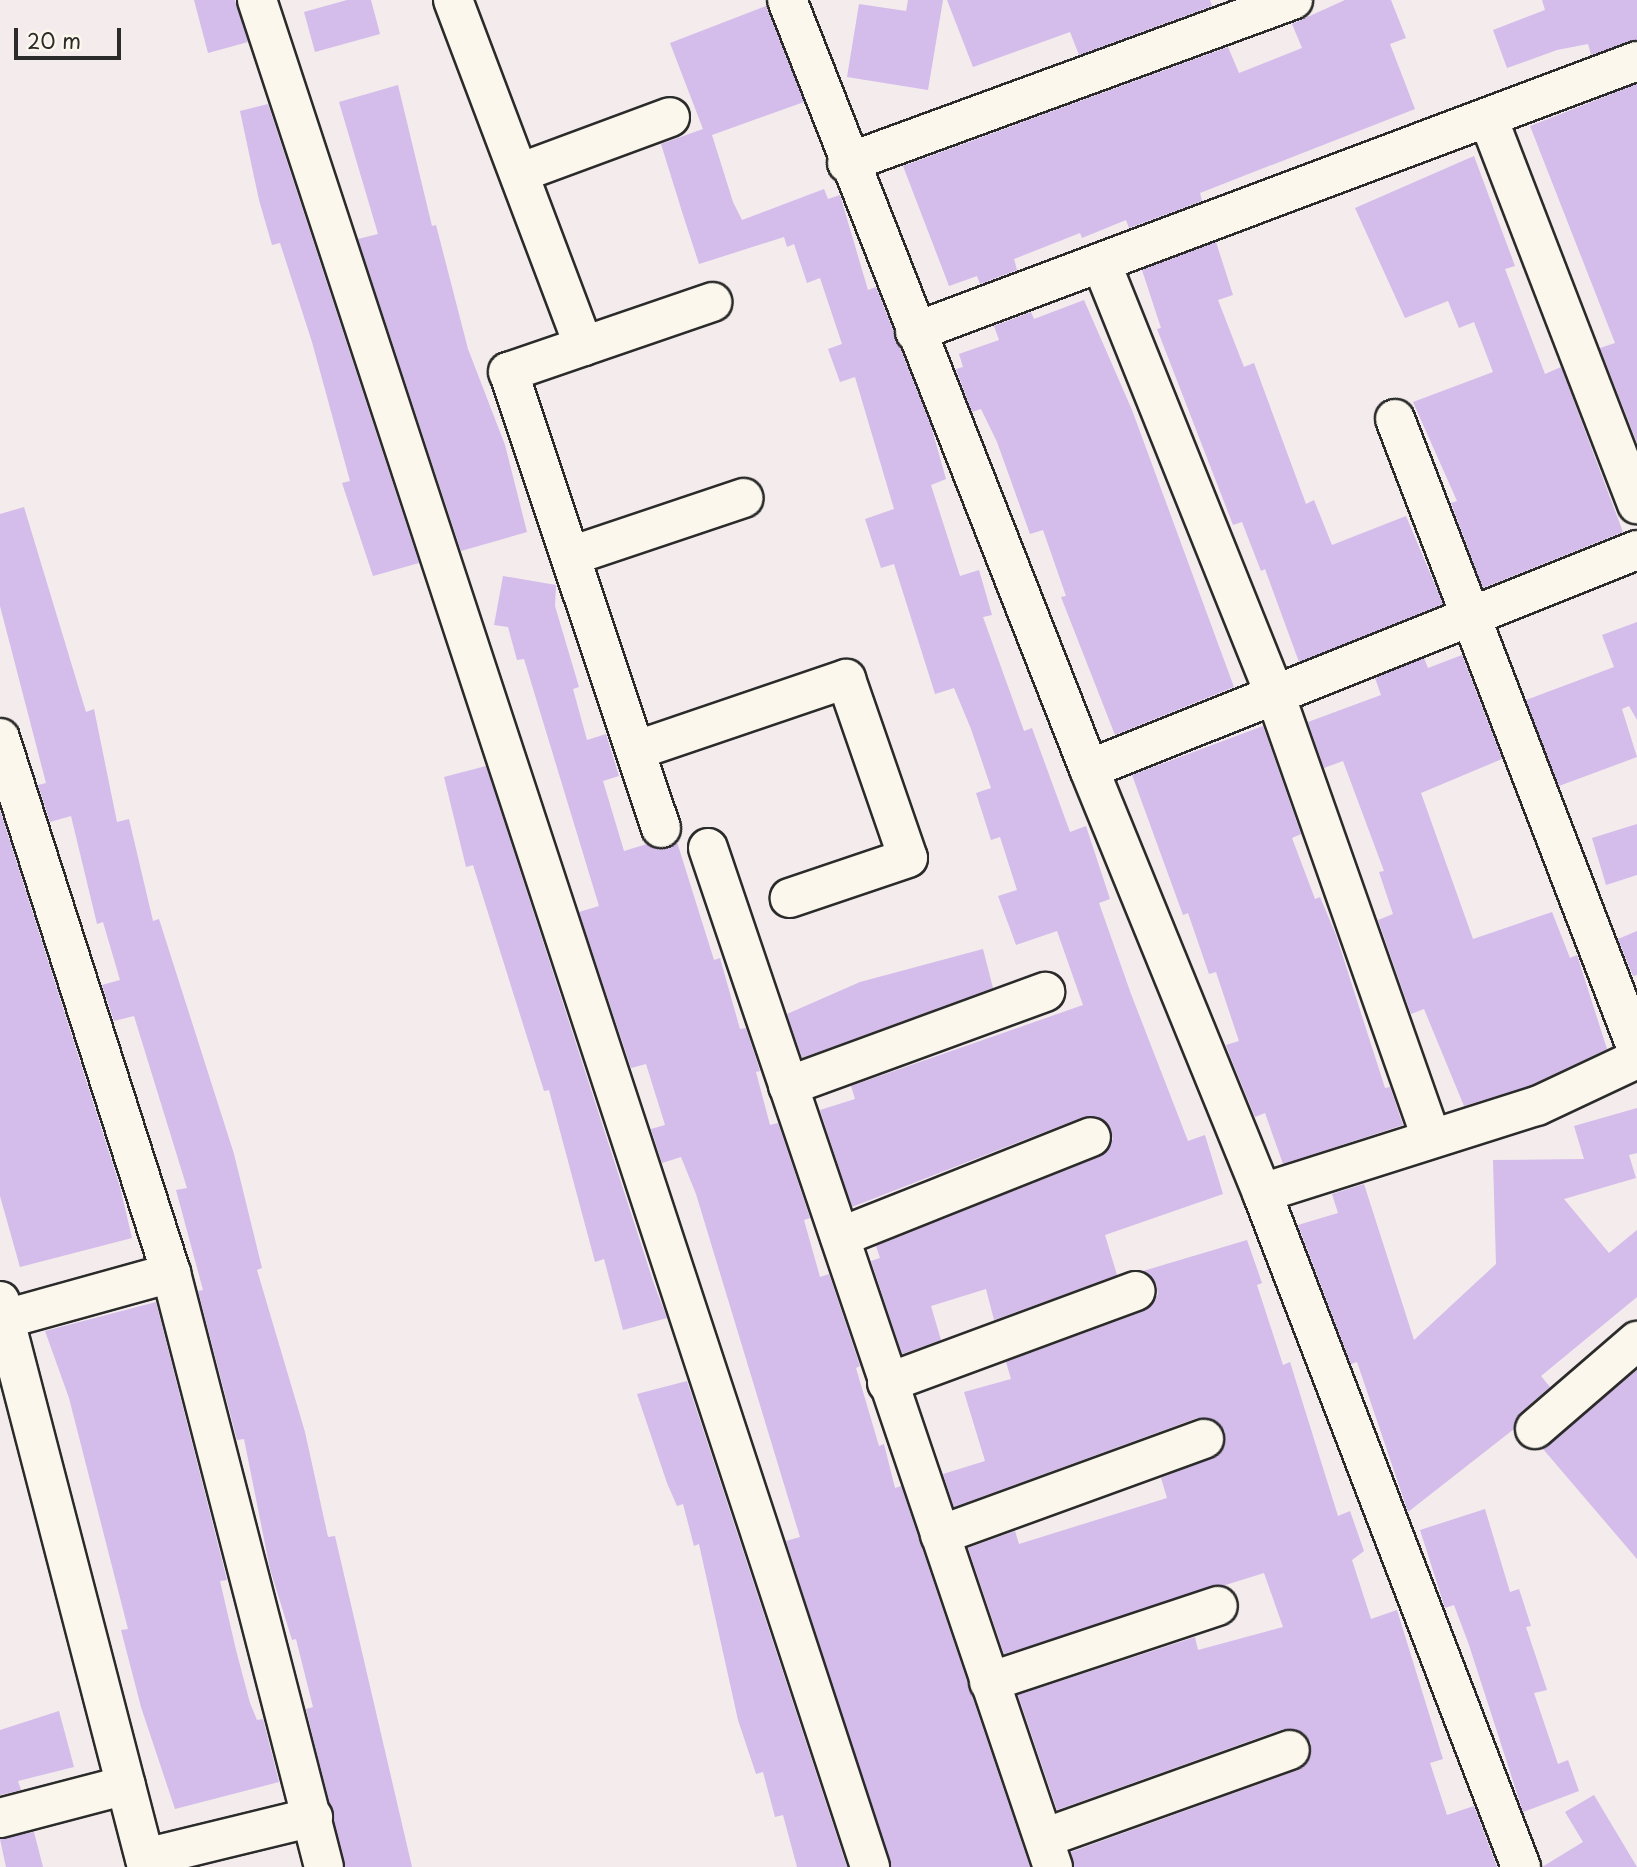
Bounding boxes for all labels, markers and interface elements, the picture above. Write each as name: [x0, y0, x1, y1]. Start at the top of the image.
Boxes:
scale bar: [18, 14, 124, 58]
text: 20 m: [27, 24, 81, 56]

